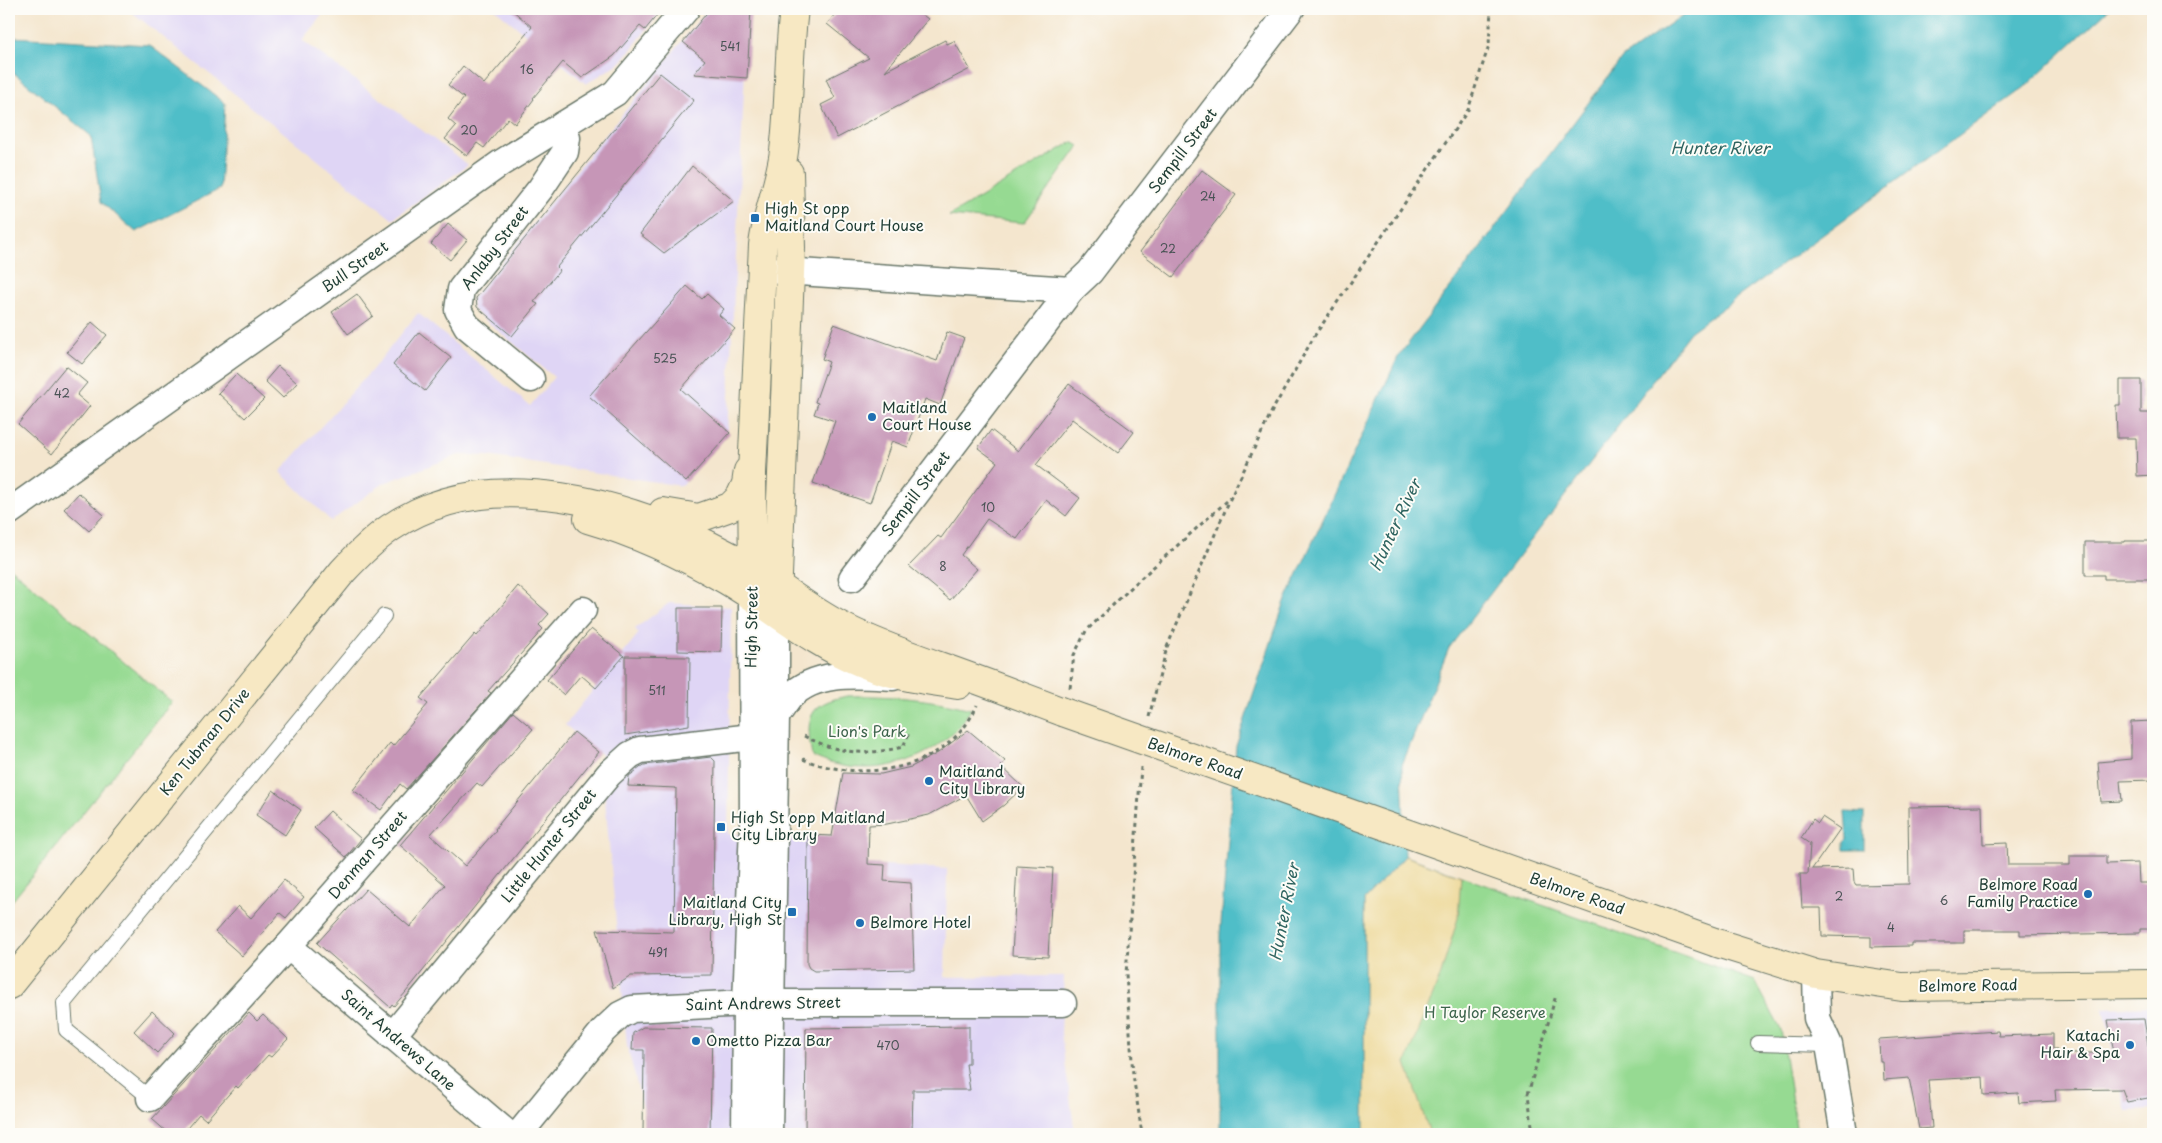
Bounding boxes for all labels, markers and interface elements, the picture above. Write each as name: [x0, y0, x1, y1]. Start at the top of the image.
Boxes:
house number: 541: [720, 37, 740, 55]
house number: 16: [520, 60, 534, 78]
street label: Sempill Street: [1142, 102, 1222, 198]
house number: 20: [460, 121, 478, 139]
water label: Hunter River: [1671, 135, 1772, 159]
house number: 24: [1200, 187, 1216, 205]
place label: High St opp Maitland Court House: [765, 196, 924, 236]
street label: Anlaby Street: [454, 200, 533, 294]
marker: High St opp Maitland Court House: [749, 212, 761, 224]
street label: Bull Street: [316, 234, 392, 297]
house number: 22: [1160, 239, 1176, 257]
house number: 525: [653, 349, 677, 367]
house number: 42: [54, 384, 70, 402]
place label: Maitland Court House: [882, 395, 972, 435]
marker: Maitland Court House: [866, 411, 878, 423]
street label: Sempill Street: [875, 445, 955, 541]
water label: Hunter River: [1362, 472, 1427, 574]
house number: 10: [981, 498, 995, 516]
house number: 8: [939, 557, 947, 575]
street label: High Street: [738, 586, 763, 668]
house number: 511: [648, 681, 666, 699]
street label: Ken Tubman Drive: [153, 682, 255, 800]
park label: Lion's Park: [828, 719, 906, 742]
street label: Belmore Road: [1145, 731, 1246, 785]
place label: Maitland City Library: [939, 759, 1025, 799]
marker: Maitland City Library: [923, 775, 935, 787]
street label: Little Hunter Street: [495, 783, 601, 907]
street label: Denman Street: [322, 805, 412, 903]
place label: High St opp Maitland City Library: [731, 805, 885, 845]
marker: High St opp Maitland City Library: [715, 821, 727, 833]
water label: Hunter River: [1262, 858, 1305, 962]
street label: Belmore Road: [1527, 866, 1628, 920]
place label: Belmore Road Family Practice: [1967, 872, 2078, 912]
house number: 2: [1835, 887, 1843, 905]
marker: Belmore Road Family Practice: [2082, 888, 2094, 900]
place label: Maitland City Library, High St: [669, 890, 782, 930]
house number: 6: [1940, 891, 1948, 909]
marker: Maitland City Library, High St: [786, 906, 798, 918]
place label: Belmore Hotel: [870, 910, 971, 933]
marker: Belmore Hotel: [854, 917, 866, 929]
house number: 4: [1887, 918, 1895, 936]
house number: 491: [648, 943, 668, 961]
street label: Belmore Road: [1918, 972, 2018, 997]
street label: Saint Andrews Lane: [337, 983, 461, 1095]
street label: Saint Andrews Street: [685, 990, 841, 1015]
park label: H Taylor Reserve: [1424, 1000, 1546, 1023]
place label: Katachi Hair & Spa: [2041, 1023, 2121, 1063]
place label: Ometto Pizza Bar: [706, 1028, 832, 1051]
marker: Ometto Pizza Bar: [690, 1035, 702, 1047]
house number: 470: [877, 1036, 900, 1054]
marker: Katachi Hair & Spa: [2124, 1039, 2136, 1051]

